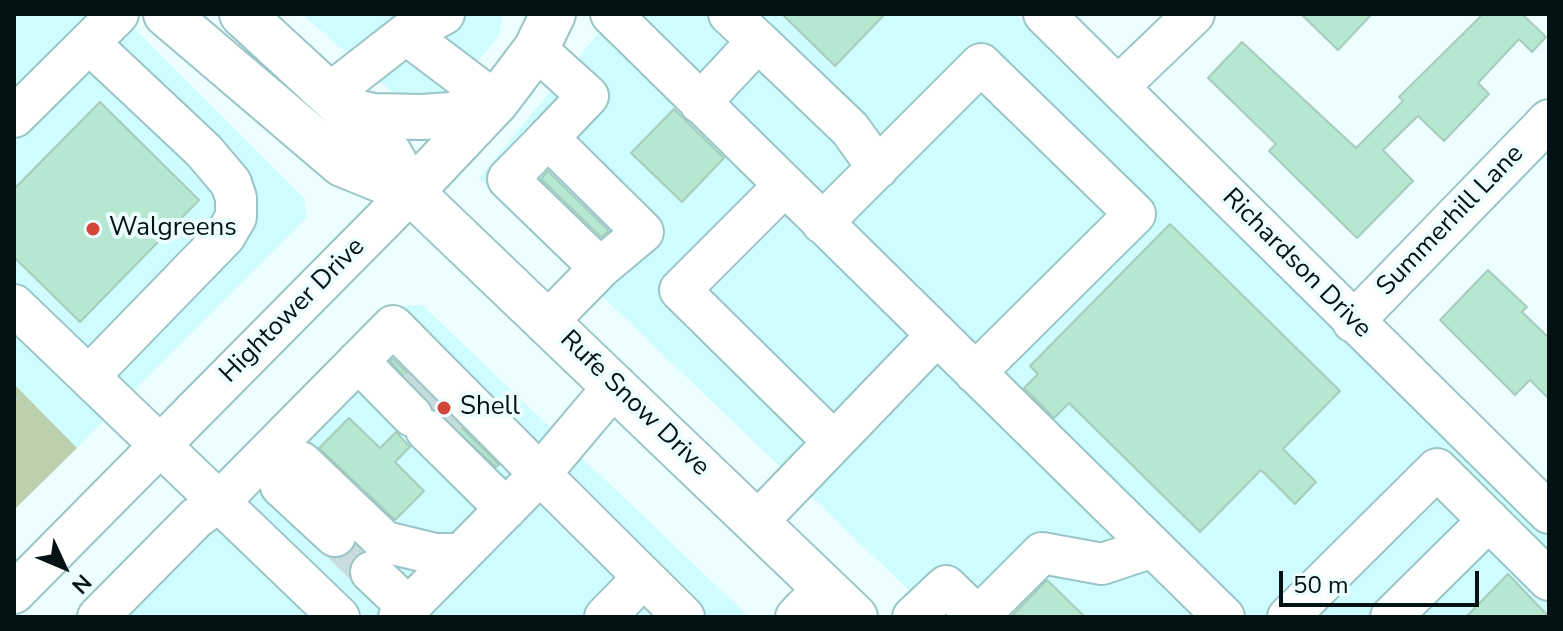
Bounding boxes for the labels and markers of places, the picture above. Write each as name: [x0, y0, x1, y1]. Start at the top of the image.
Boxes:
place label: Walgreens: [109, 213, 237, 245]
marker: Walgreens: [84, 220, 102, 238]
place label: Shell: [460, 392, 520, 424]
marker: Shell: [435, 399, 453, 417]

